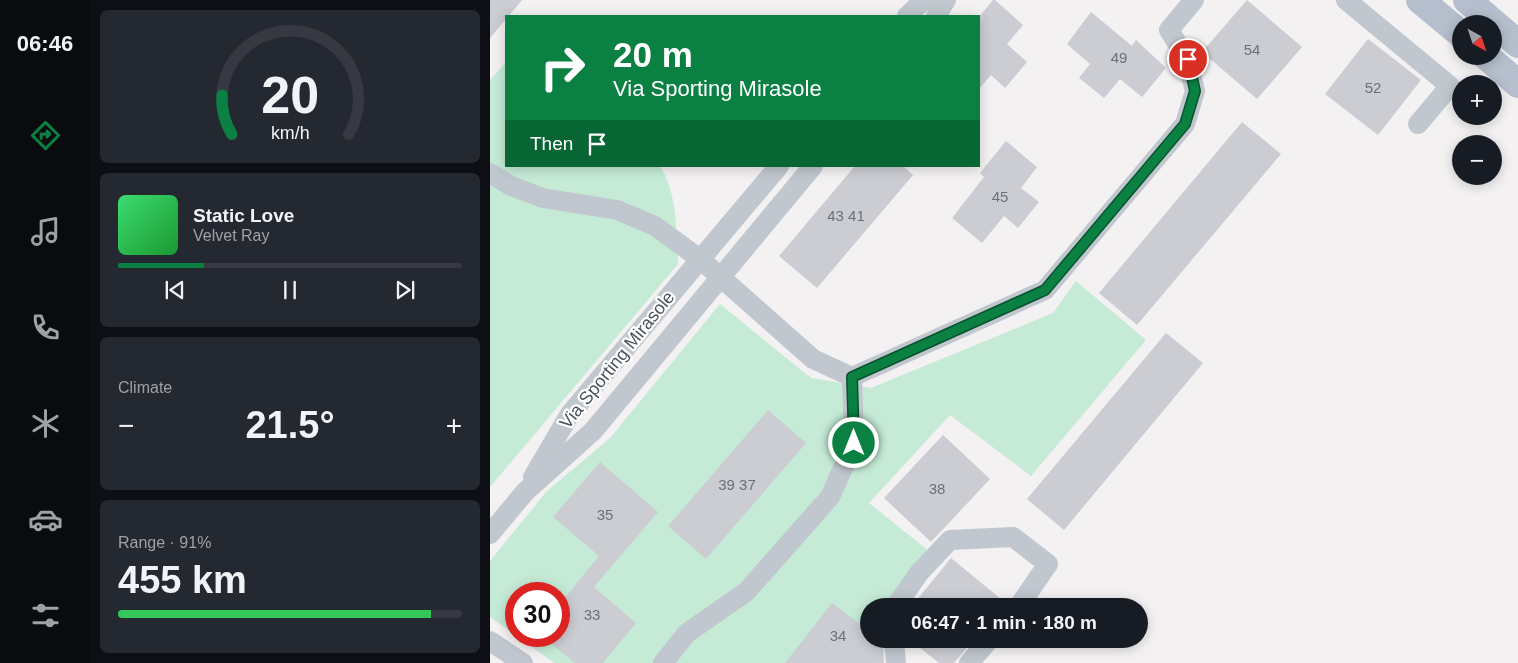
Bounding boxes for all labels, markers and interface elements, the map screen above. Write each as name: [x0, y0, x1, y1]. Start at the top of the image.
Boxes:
north arrow: [1452, 15, 1502, 65]
map controls: [1452, 15, 1502, 185]
text: 06:46: [17, 31, 73, 56]
icon: right: [530, 35, 595, 100]
text: 20 m: [613, 35, 693, 74]
pin: [1167, 38, 1209, 80]
house number: 54: [1244, 41, 1260, 58]
icon: arrive: [1174, 45, 1202, 73]
house number: 49: [1111, 49, 1127, 66]
text: 20: [261, 66, 319, 124]
button: +: [1452, 75, 1502, 125]
text: Via Sporting Mirasole: [613, 76, 822, 101]
house number: 52: [1365, 79, 1381, 96]
icon: directions: [28, 118, 63, 153]
text: km/h: [271, 123, 309, 143]
icon: arrive: [583, 130, 611, 158]
text: Then: [530, 133, 573, 154]
button: −: [1452, 135, 1502, 185]
house number: 45: [992, 188, 1008, 205]
text: Static Love: [193, 205, 294, 226]
house number: 43 41: [827, 207, 865, 224]
icon: music: [28, 214, 63, 249]
text: Velvet Ray: [193, 227, 269, 244]
icon: previous: [161, 276, 189, 304]
icon: pause: [276, 276, 304, 304]
icon: next: [391, 276, 419, 304]
street label: Via Sporting Mirasole: [555, 287, 679, 433]
icon: phone: [28, 310, 63, 345]
text: Climate: [118, 379, 172, 396]
text: 21.5°: [245, 404, 335, 446]
icon: climate: [28, 406, 63, 441]
text: −: [118, 410, 134, 441]
text: +: [446, 410, 462, 441]
position arrow: [827, 416, 879, 468]
house number: 39 37: [718, 476, 756, 493]
house number: 38: [929, 480, 945, 497]
icon: car: [28, 502, 63, 537]
house number: 35: [597, 506, 613, 523]
text: Range · 91%: [118, 534, 211, 551]
text: 455 km: [118, 559, 247, 601]
speed limit sign: 30: [505, 582, 570, 647]
icon: filters: [28, 598, 63, 633]
house number: 33: [584, 606, 600, 623]
text: 06:47 · 1 min · 180 m: [911, 612, 1097, 633]
house number: 34: [830, 627, 846, 644]

